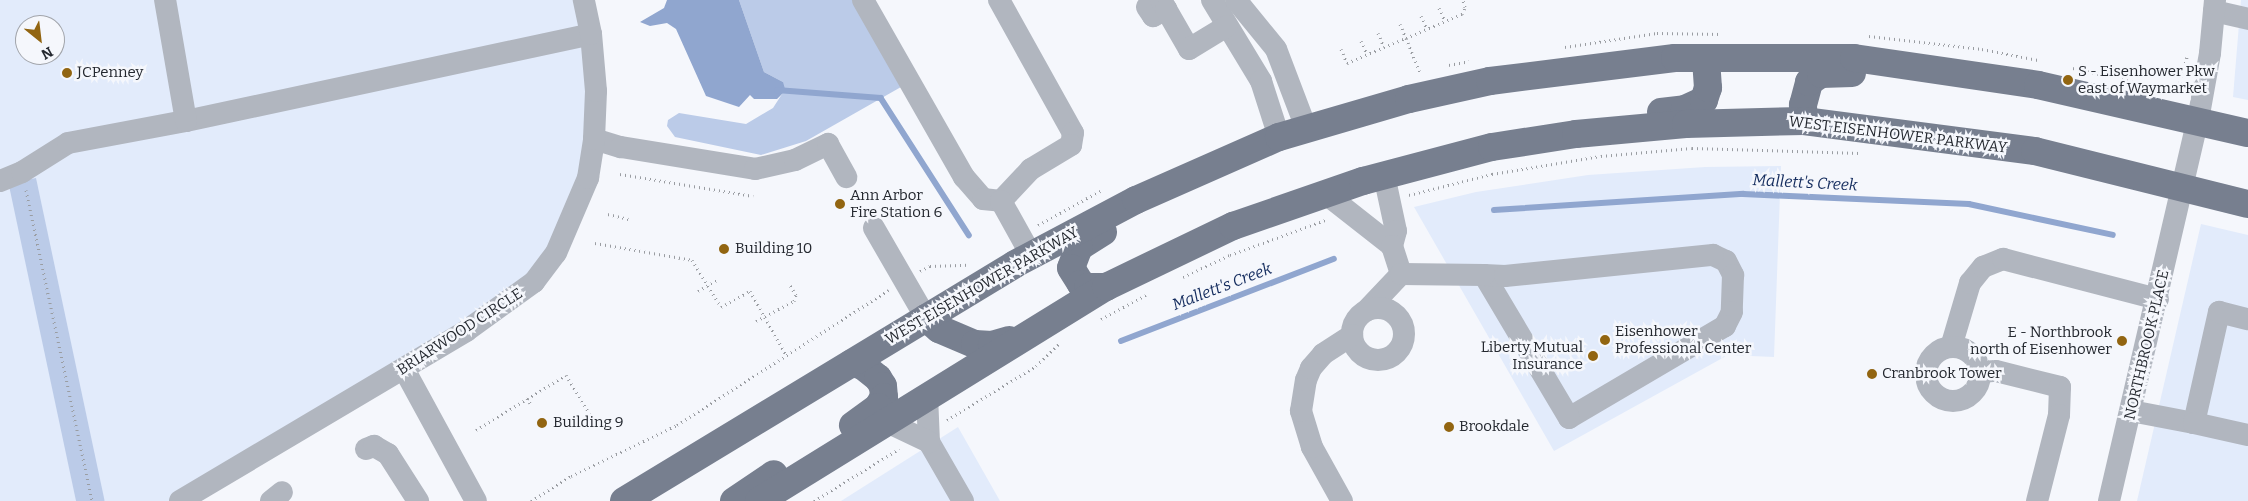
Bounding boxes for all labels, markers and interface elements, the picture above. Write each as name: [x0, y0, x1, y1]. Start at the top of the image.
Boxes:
north arrow: [15, 15, 65, 65]
text: N: [38, 43, 56, 63]
place label: S - Eisenhower Pkw east of Waymarket: [2078, 62, 2215, 97]
place label: JCPenney: [77, 64, 143, 82]
marker: JCPenney: [61, 67, 73, 79]
marker: S - Eisenhower Pkw east of Waymarket: [2062, 74, 2074, 86]
street label: WEST EISENHOWER PARKWAY: [1788, 113, 2008, 157]
water label: Mallett's Creek: [1752, 171, 1858, 195]
place label: Ann Arbor Fire Station 6: [850, 186, 942, 221]
marker: Ann Arbor Fire Station 6: [834, 198, 846, 210]
street label: WEST EISENHOWER PARKWAY: [882, 223, 1082, 349]
place label: Building 10: [735, 240, 812, 258]
marker: Building 10: [717, 242, 731, 256]
water label: Mallett's Creek: [1169, 259, 1275, 315]
street label: NORTHBROOK PLACE: [2121, 268, 2173, 422]
street label: BRIARWOOD CIRCLE: [394, 285, 526, 379]
place label: Eisenhower Professional Center: [1615, 322, 1751, 357]
place label: E - Northbrook north of Eisenhower: [1970, 323, 2112, 358]
marker: Eisenhower Professional Center: [1599, 334, 1611, 346]
marker: E - Northbrook north of Eisenhower: [2116, 335, 2128, 347]
place label: Liberty Mutual Insurance: [1481, 338, 1583, 373]
marker: Liberty Mutual Insurance: [1587, 350, 1599, 362]
place label: Cranbrook Tower: [1882, 365, 2002, 383]
marker: Cranbrook Tower: [1866, 368, 1878, 380]
place label: Building 9: [553, 414, 624, 432]
marker: Building 9: [535, 416, 549, 430]
place label: Brookdale: [1459, 418, 1529, 436]
marker: Brookdale: [1443, 421, 1455, 433]

